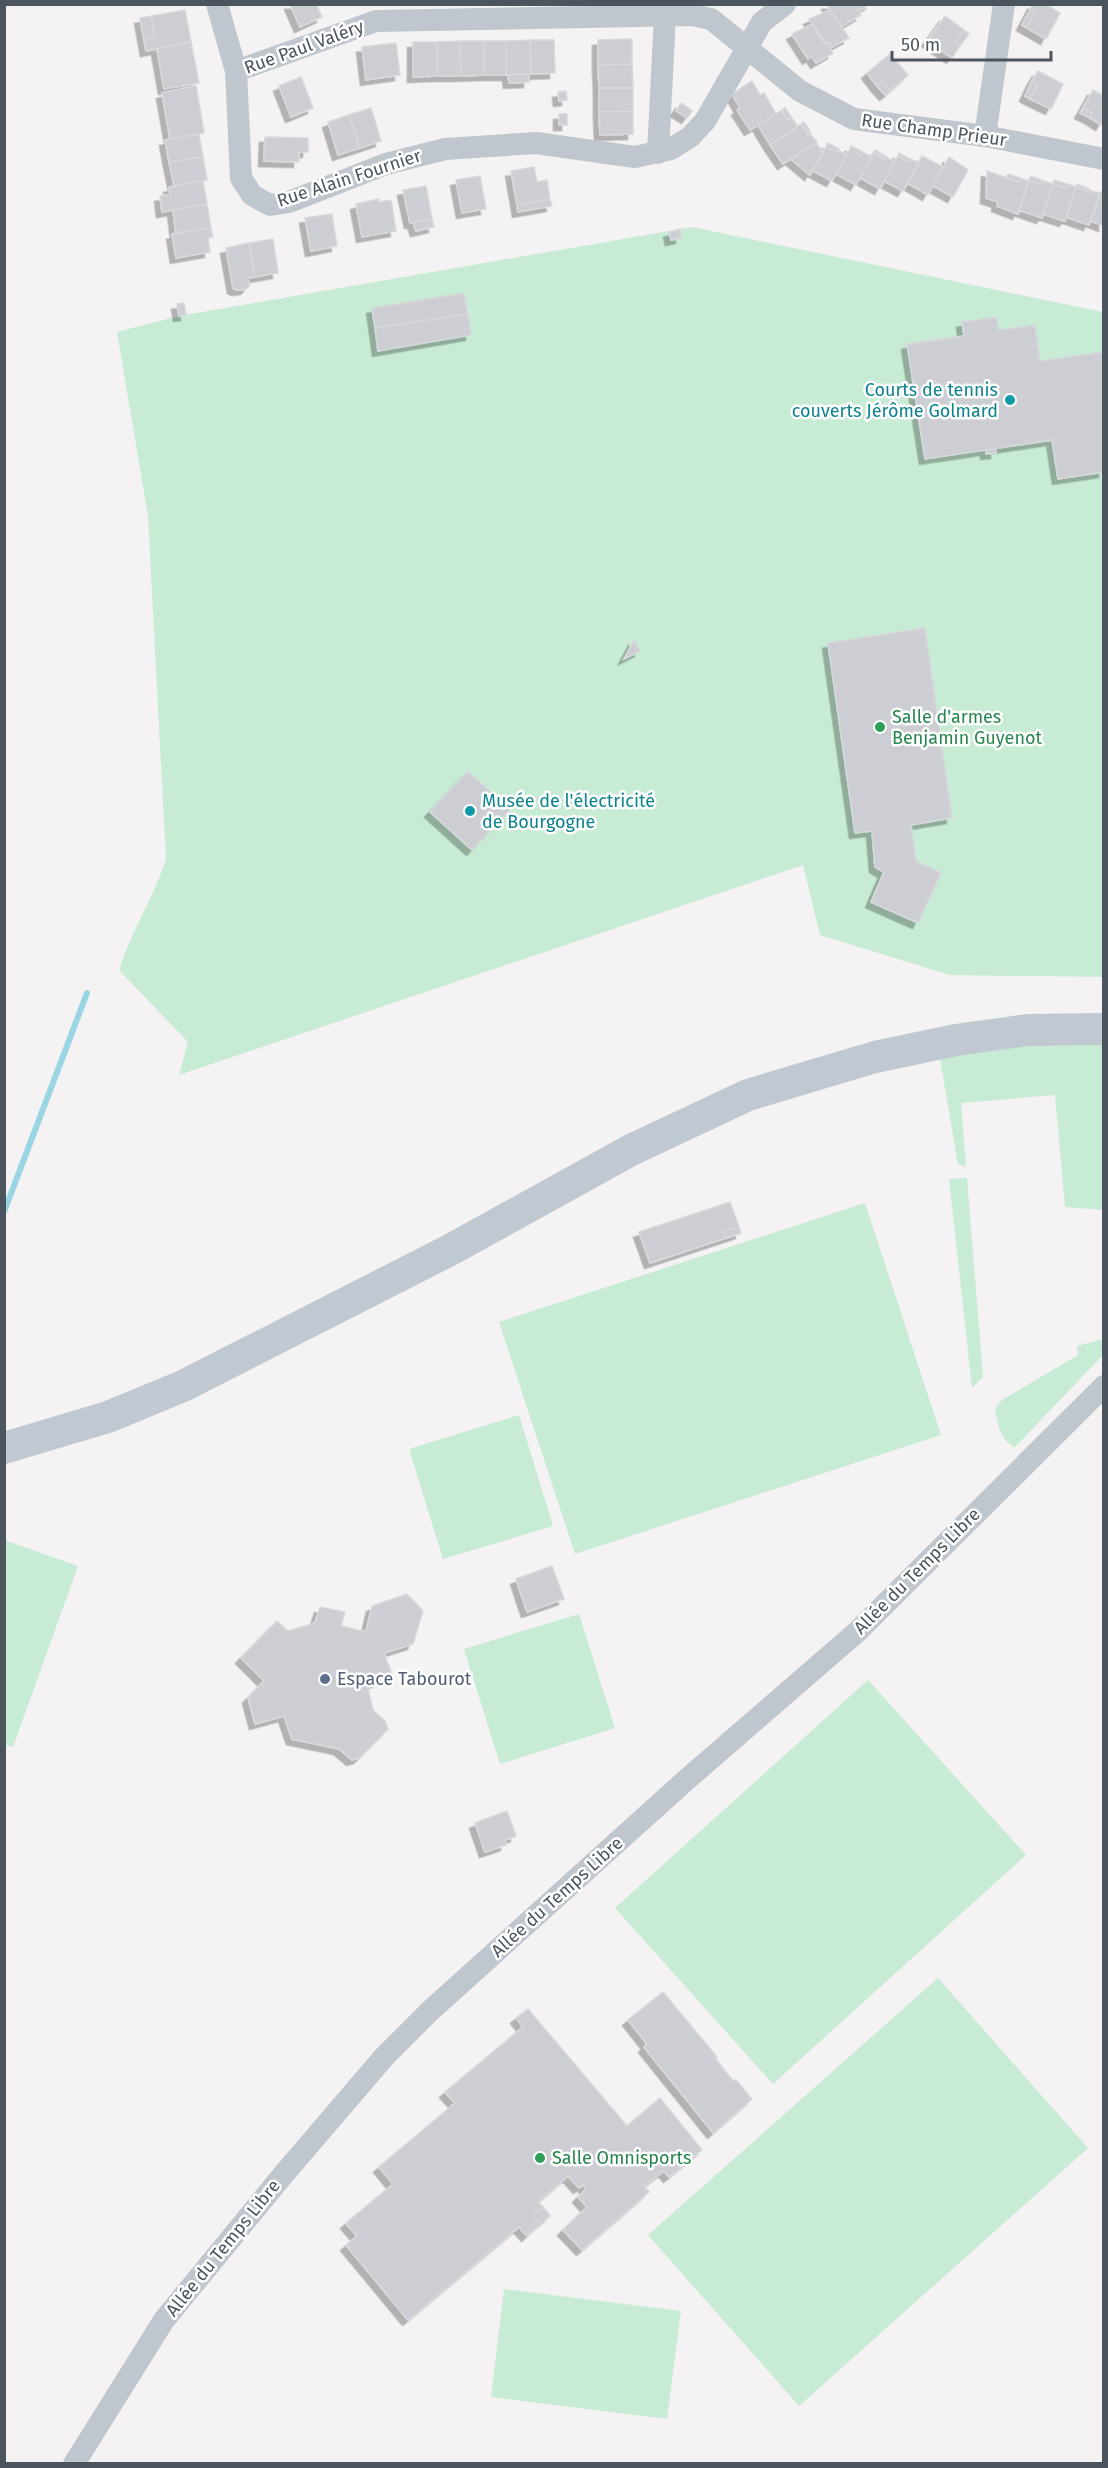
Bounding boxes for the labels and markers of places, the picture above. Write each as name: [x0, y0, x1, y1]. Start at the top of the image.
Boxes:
place label: Courts de tennis couverts Jérôme Golmard: [792, 379, 998, 422]
marker: Courts de tennis couverts Jérôme Golmard: [1003, 393, 1017, 407]
place label: Salle d'armes Benjamin Guyenot: [892, 706, 1042, 749]
marker: Salle d'armes Benjamin Guyenot: [873, 720, 887, 734]
place label: Musée de l'électricité de Bourgogne: [482, 790, 655, 833]
marker: Musée de l'électricité de Bourgogne: [463, 804, 477, 818]
place label: Espace Tabourot: [337, 1668, 472, 1690]
marker: Espace Tabourot: [318, 1672, 332, 1686]
place label: Salle Omnisports: [552, 2147, 691, 2169]
marker: Salle Omnisports: [533, 2151, 547, 2165]

